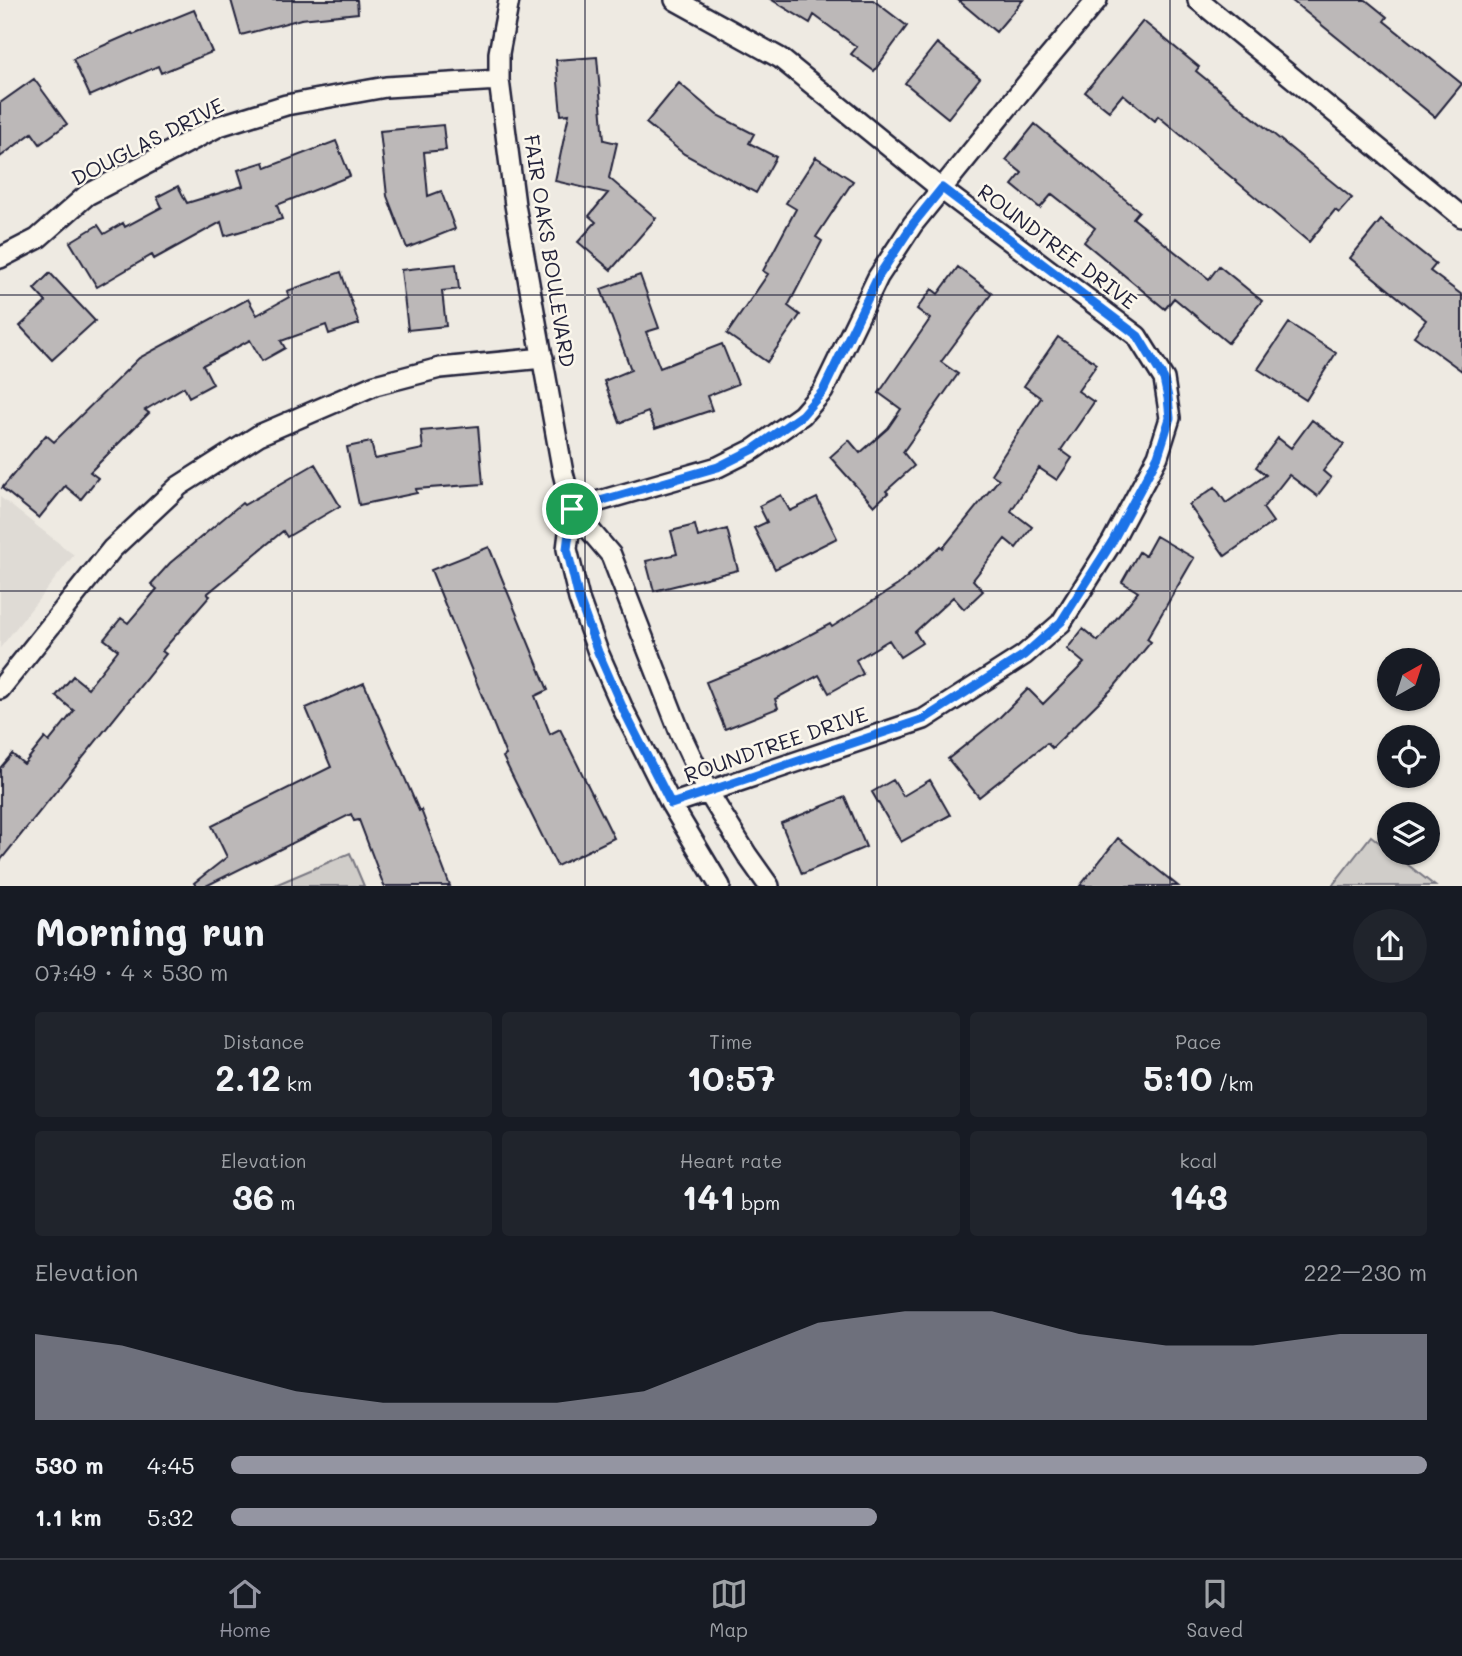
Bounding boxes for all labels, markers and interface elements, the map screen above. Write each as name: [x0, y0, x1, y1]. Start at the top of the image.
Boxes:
street label: DOUGLAS DRIVE: [67, 91, 228, 191]
street label: FAIR OAKS BOULEVARD: [519, 132, 582, 369]
street label: ROUNDTREE DRIVE: [973, 177, 1143, 315]
pin: [542, 479, 602, 539]
icon: arrive: [553, 490, 591, 528]
north arrow: [1377, 648, 1440, 710]
map controls: [1377, 648, 1440, 865]
street label: ROUNDTREE DRIVE: [680, 699, 871, 788]
button: locate: [1377, 725, 1440, 788]
button: layers: [1377, 802, 1440, 865]
text: Morning run: [35, 906, 265, 956]
button: share: [1353, 909, 1427, 983]
text: 07:49 · 4 × 530 m: [35, 957, 228, 987]
text: Distance: [223, 1029, 305, 1054]
text: Time: [709, 1029, 753, 1054]
text: Pace: [1175, 1029, 1222, 1054]
text: 2.12: [215, 1054, 281, 1100]
text: 10:57: [686, 1054, 776, 1100]
text: 5:10: [1143, 1054, 1212, 1100]
text: km: [281, 1071, 312, 1096]
text: /km: [1212, 1071, 1254, 1096]
text: Elevation: [221, 1148, 306, 1173]
text: Heart rate: [680, 1148, 782, 1173]
text: kcal: [1179, 1148, 1217, 1173]
text: 36: [232, 1173, 274, 1219]
text: 141: [682, 1173, 735, 1219]
text: 143: [1169, 1173, 1228, 1219]
text: m: [274, 1190, 295, 1215]
text: bpm: [735, 1190, 780, 1215]
text: Elevation: [35, 1257, 138, 1287]
text: 222–230 m: [1304, 1257, 1427, 1287]
text: 530 m: [35, 1450, 104, 1480]
text: 4:45: [147, 1450, 195, 1480]
text: 1.1 km: [35, 1502, 101, 1532]
text: 5:32: [147, 1502, 194, 1532]
tab: Home: [219, 1575, 271, 1642]
tab: Map: [709, 1575, 748, 1642]
tab: Saved: [1186, 1575, 1243, 1642]

